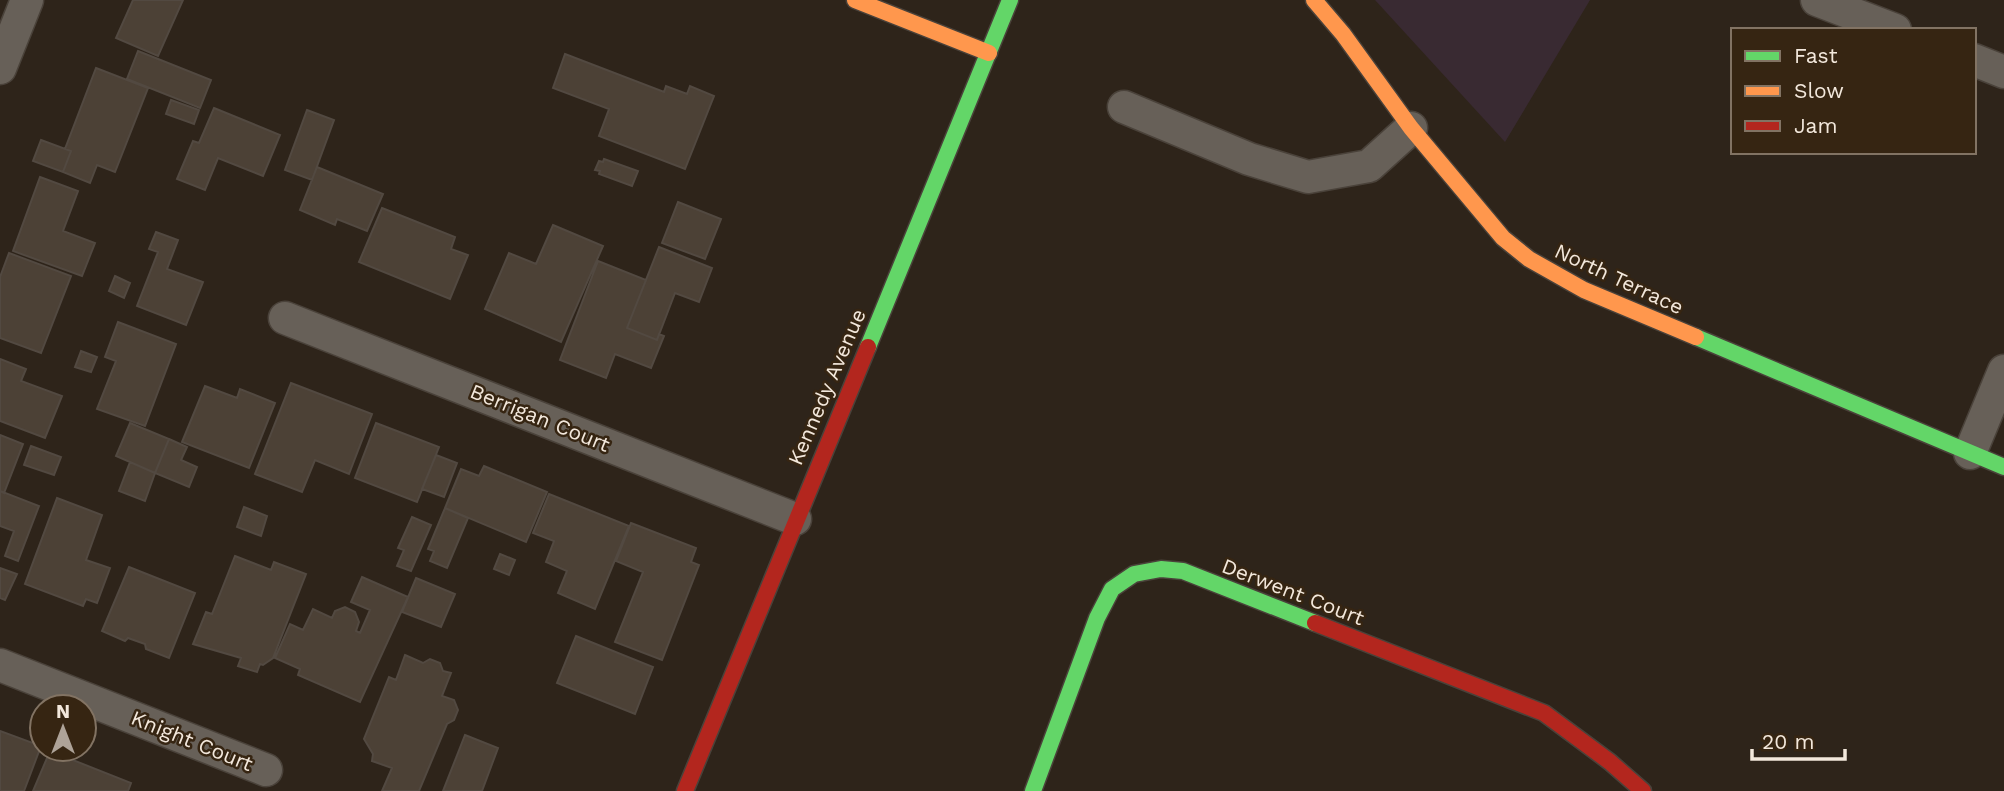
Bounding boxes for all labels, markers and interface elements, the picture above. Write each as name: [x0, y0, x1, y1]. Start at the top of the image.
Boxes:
legend: [1731, 28, 1976, 154]
text: Fast: [1794, 43, 1838, 68]
text: Slow: [1794, 78, 1844, 103]
text: Jam: [1794, 113, 1837, 138]
street label: North Terrace: [1551, 238, 1688, 319]
street label: Kennedy Avenue: [782, 305, 871, 469]
street label: Berrigan Court: [467, 378, 614, 457]
street label: Derwent Court: [1218, 553, 1368, 630]
north arrow: [28, 693, 98, 763]
text: N: [56, 700, 70, 723]
street label: Knight Court: [128, 705, 257, 776]
scale bar: [1752, 718, 1845, 762]
text: 20 m: [1762, 729, 1814, 754]

